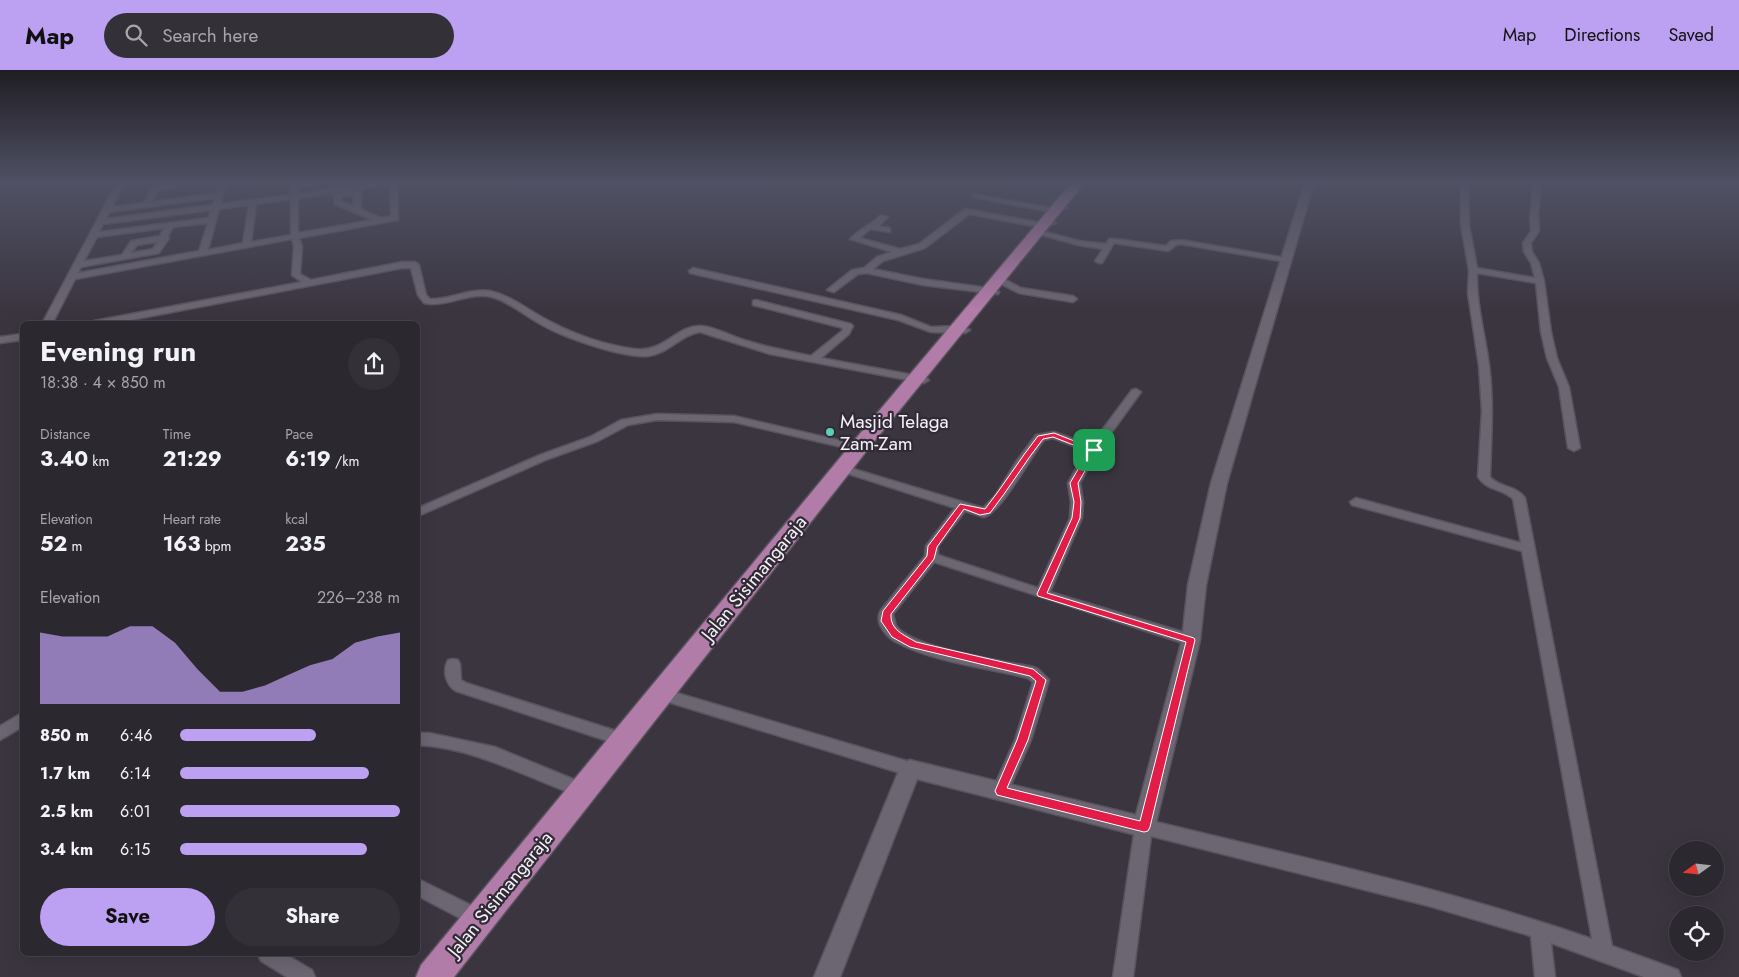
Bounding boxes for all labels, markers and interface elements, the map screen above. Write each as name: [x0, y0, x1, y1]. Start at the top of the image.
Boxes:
search box: [104, 13, 454, 58]
text: Map: [25, 18, 74, 53]
icon: search: [122, 21, 150, 49]
text: Search here: [162, 22, 258, 49]
text: Map: [1503, 22, 1536, 48]
text: Directions: [1564, 22, 1640, 48]
text: Saved: [1668, 22, 1714, 48]
text: Evening run: [40, 331, 196, 372]
button: share: [348, 338, 400, 390]
text: 18:38 · 4 × 850 m: [40, 371, 166, 394]
place label: Masjid Telaga Zam-Zam: [840, 408, 949, 457]
text: Distance: [40, 424, 90, 444]
text: Time: [163, 424, 191, 444]
text: Pace: [285, 424, 313, 444]
marker: Masjid Telaga Zam-Zam: [824, 426, 836, 438]
pin: [1073, 429, 1115, 471]
icon: arrive: [1080, 436, 1108, 464]
text: 3.40: [40, 444, 88, 474]
text: 21:29: [163, 444, 222, 474]
text: 6:19: [285, 444, 331, 474]
text: km: [88, 451, 109, 471]
text: /km: [331, 451, 359, 471]
text: Elevation: [40, 509, 93, 529]
text: Heart rate: [163, 509, 221, 529]
text: kcal: [285, 509, 308, 529]
street label: Jalan Sisimangaraja: [693, 510, 813, 649]
text: 52: [40, 529, 67, 559]
text: 163: [163, 529, 200, 559]
text: 235: [285, 529, 326, 559]
text: m: [67, 536, 82, 556]
text: bpm: [200, 536, 232, 556]
text: Elevation: [40, 586, 100, 609]
text: 226–238 m: [317, 586, 400, 609]
text: 850 m: [40, 724, 89, 747]
text: 6:46: [120, 724, 153, 747]
text: 1.7 km: [40, 762, 90, 785]
text: 6:14: [120, 762, 151, 785]
text: 2.5 km: [40, 800, 93, 823]
text: 6:01: [120, 800, 151, 823]
street label: Jalan Sisimangaraja: [439, 826, 559, 965]
text: 3.4 km: [40, 838, 93, 861]
text: 6:15: [120, 838, 150, 861]
north arrow: [1669, 841, 1724, 896]
map controls: [1669, 841, 1724, 961]
button: Save: [40, 888, 215, 946]
button: Share: [225, 888, 400, 946]
button: locate: [1669, 906, 1724, 961]

